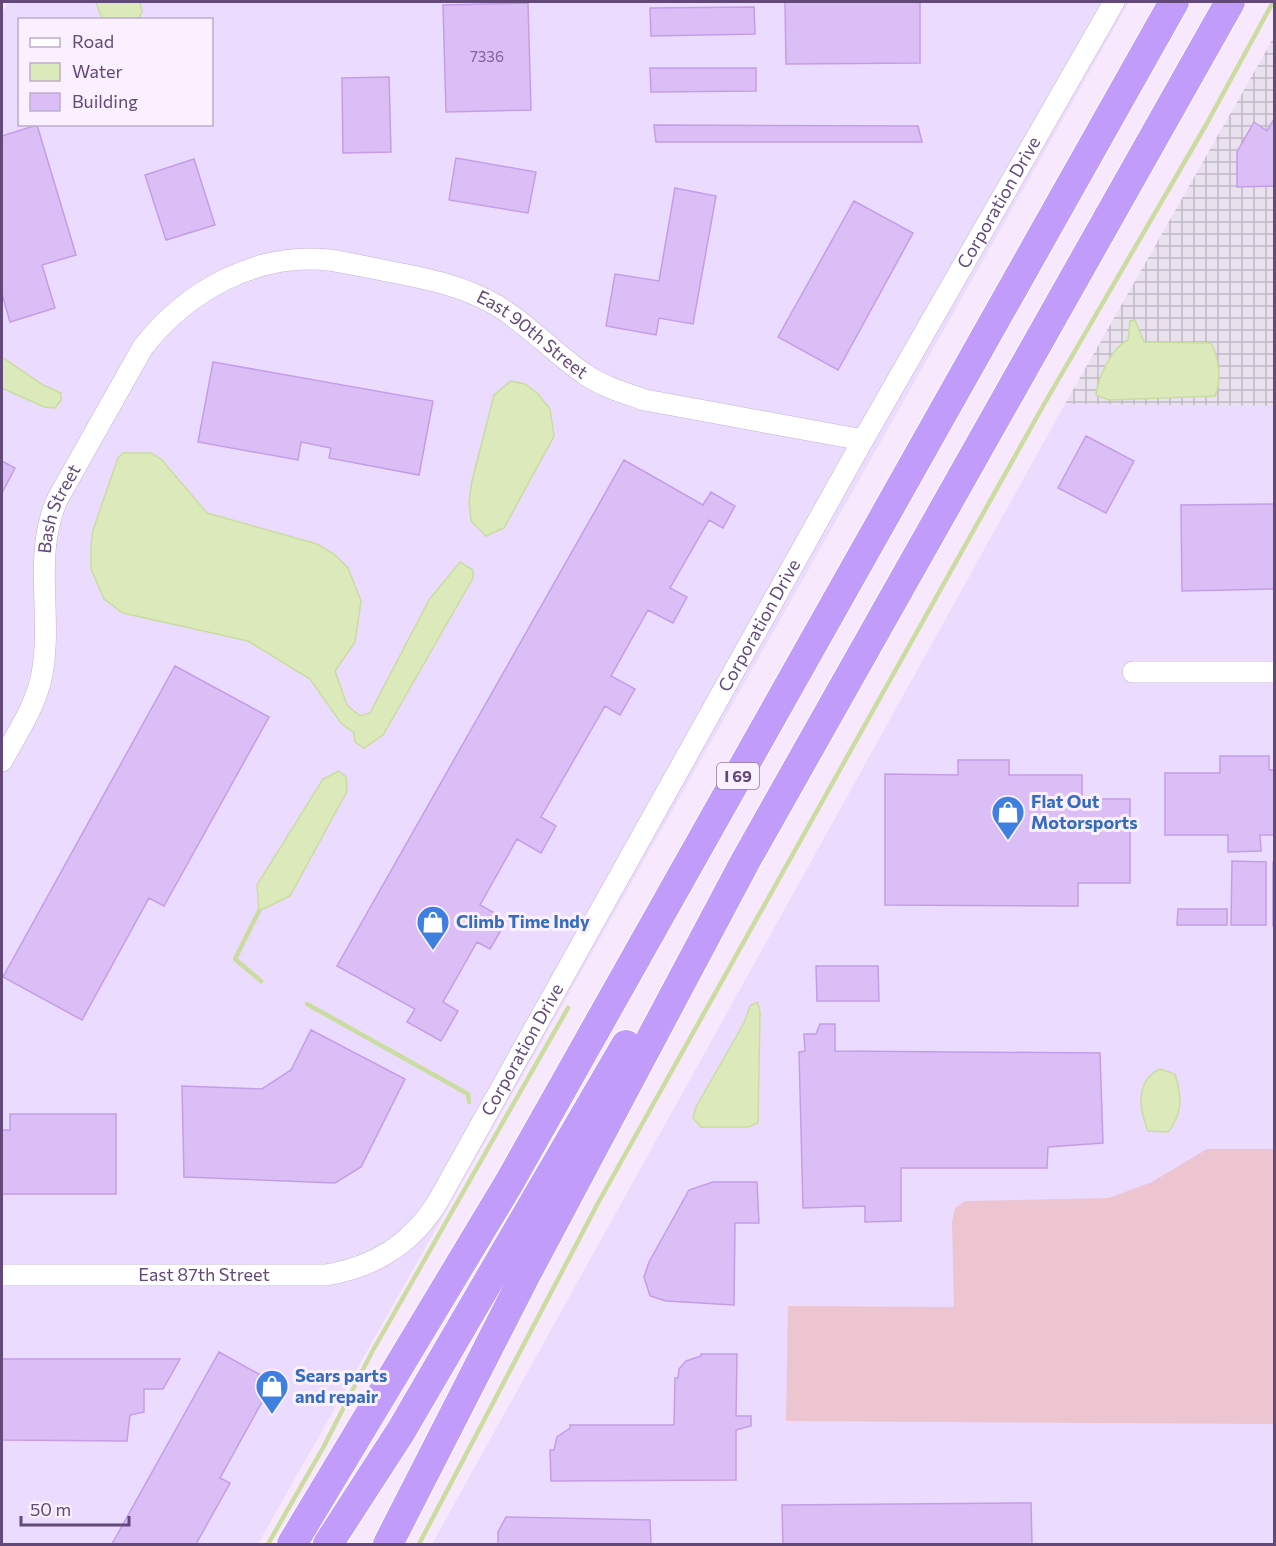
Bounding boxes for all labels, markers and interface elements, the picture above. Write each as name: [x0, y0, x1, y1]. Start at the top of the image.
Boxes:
legend: [18, 18, 213, 126]
text: Road: [72, 30, 114, 52]
house number: 7336: [470, 47, 504, 65]
text: Water: [72, 60, 123, 82]
text: Building: [72, 90, 138, 112]
street label: Corporation Drive: [952, 132, 1045, 272]
street label: East 90th Street: [473, 285, 592, 383]
street label: Bash Street: [33, 460, 85, 554]
street label: Corporation Drive: [713, 555, 804, 695]
road number: I 69: [717, 763, 759, 789]
place label: Flat Out Motorsports: [1031, 790, 1138, 833]
shop icon: Flat Out Motorsports: [990, 794, 1026, 841]
shop icon: Climb Time Indy: [415, 904, 451, 951]
place label: Climb Time Indy: [456, 910, 590, 932]
street label: Corporation Drive: [476, 979, 567, 1119]
street label: East 87th Street: [138, 1263, 270, 1285]
place label: Sears parts and repair: [295, 1364, 387, 1407]
shop icon: Sears parts and repair: [254, 1368, 290, 1415]
scale bar: [21, 1489, 129, 1527]
text: 50 m: [30, 1498, 71, 1520]

